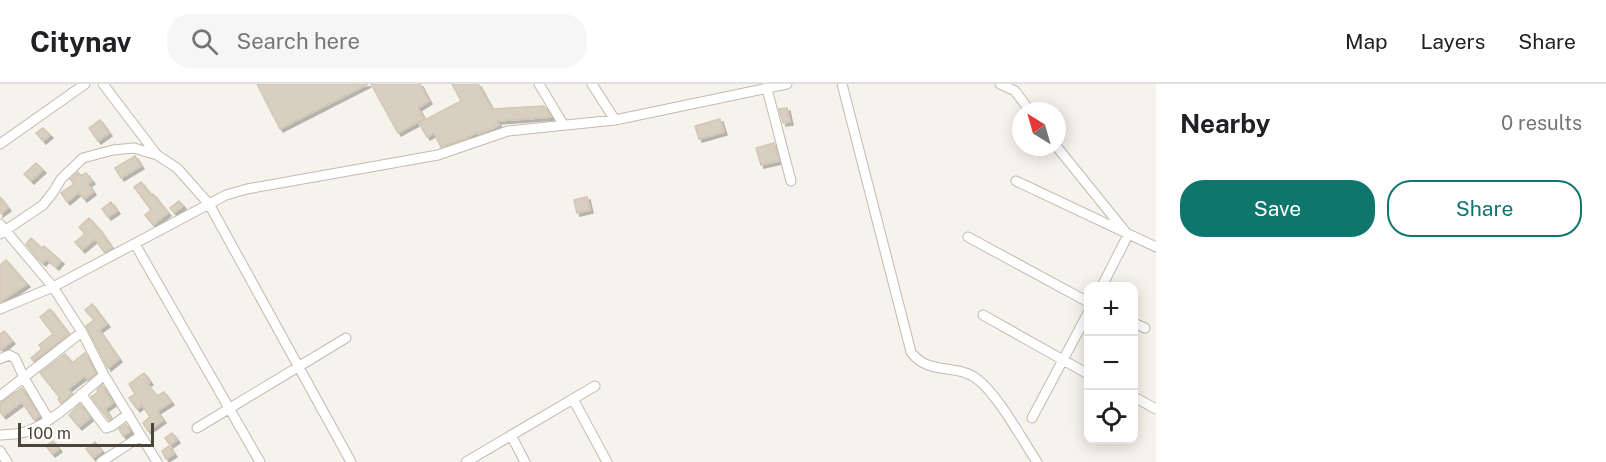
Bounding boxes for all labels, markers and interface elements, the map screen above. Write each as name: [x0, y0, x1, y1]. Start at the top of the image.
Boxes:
search box: [167, 14, 587, 68]
text: Citynav: [30, 25, 131, 58]
icon: search: [188, 25, 221, 58]
text: Search here: [236, 28, 360, 54]
text: Map: [1345, 29, 1388, 54]
text: Layers: [1421, 29, 1485, 54]
text: Share: [1518, 29, 1576, 54]
north arrow: [1012, 102, 1066, 156]
text: Nearby: [1180, 108, 1270, 139]
text: 0 results: [1501, 111, 1582, 135]
button: Save: [1180, 180, 1375, 237]
button: Share: [1387, 180, 1582, 237]
map controls: [1084, 282, 1138, 444]
button: +: [1084, 282, 1138, 336]
button: −: [1084, 336, 1138, 390]
button: locate: [1084, 390, 1138, 444]
scale bar: [18, 420, 154, 448]
text: 100 m: [27, 424, 71, 443]

